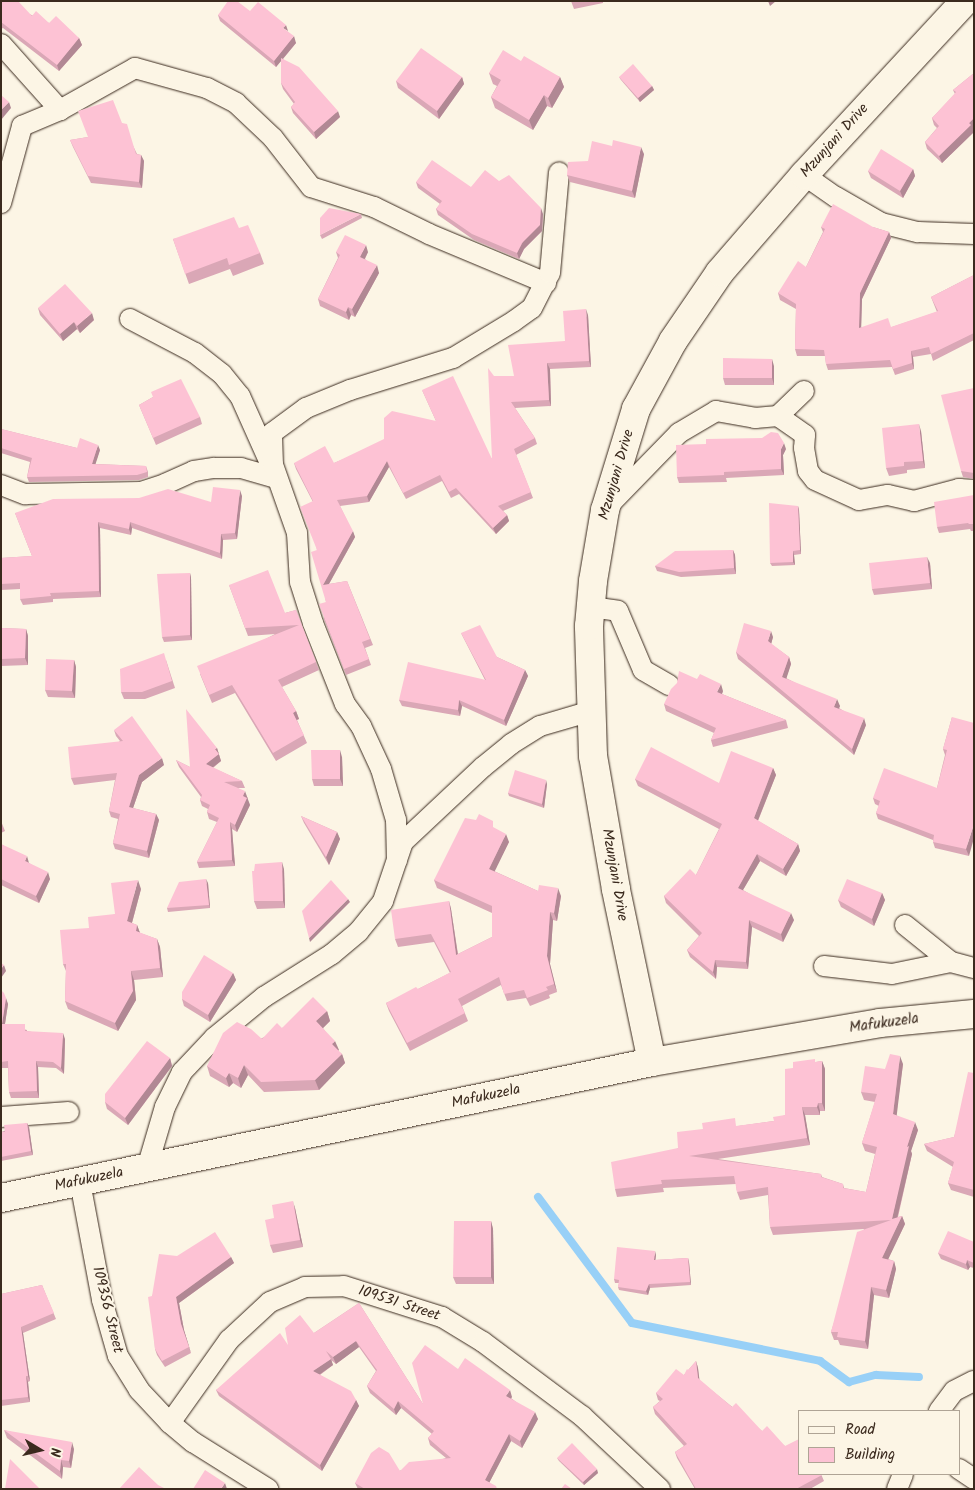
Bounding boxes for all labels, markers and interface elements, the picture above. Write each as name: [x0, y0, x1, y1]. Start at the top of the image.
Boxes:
street label: Mzunjani Drive: [797, 100, 873, 182]
street label: Mzunjani Drive: [595, 428, 639, 522]
street label: Mzunjani Drive: [597, 827, 631, 923]
street label: Mafukuzela: [848, 1010, 920, 1038]
street label: Mafukuzela: [450, 1081, 522, 1113]
street label: Mafukuzela: [53, 1164, 125, 1196]
street label: 109356 Street: [88, 1265, 126, 1355]
street label: 109531 Street: [356, 1282, 442, 1326]
legend: [798, 1410, 960, 1475]
text: Road: [845, 1418, 875, 1442]
north arrow: [15, 1425, 65, 1475]
text: Building: [845, 1443, 895, 1467]
text: N: [43, 1446, 66, 1458]

